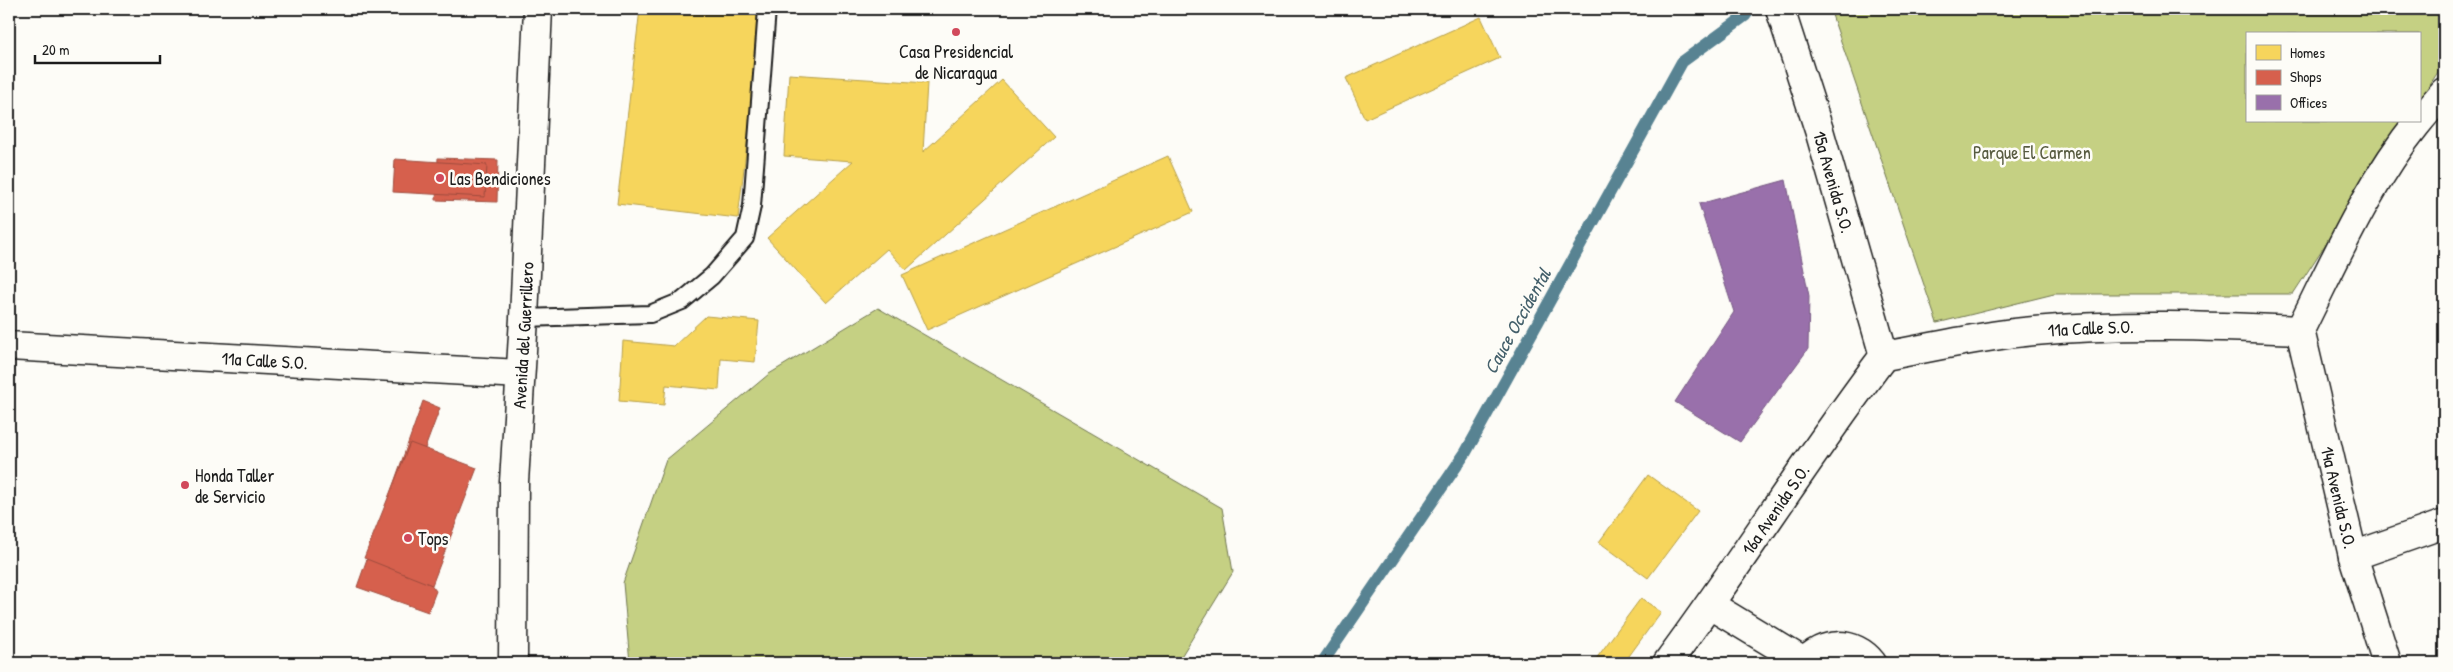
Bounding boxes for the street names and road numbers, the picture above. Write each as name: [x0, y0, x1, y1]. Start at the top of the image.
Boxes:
street label: 15a Avenida S.O.: [1807, 128, 1860, 236]
street label: Avenida del Guerrillero: [506, 261, 539, 409]
street label: 11a Calle S.O.: [2047, 314, 2134, 342]
street label: 11a Calle S.O.: [221, 345, 308, 375]
street label: 14a Avenida S.O.: [2315, 444, 2363, 551]
street label: 16a Avenida S.O.: [1735, 459, 1815, 559]

